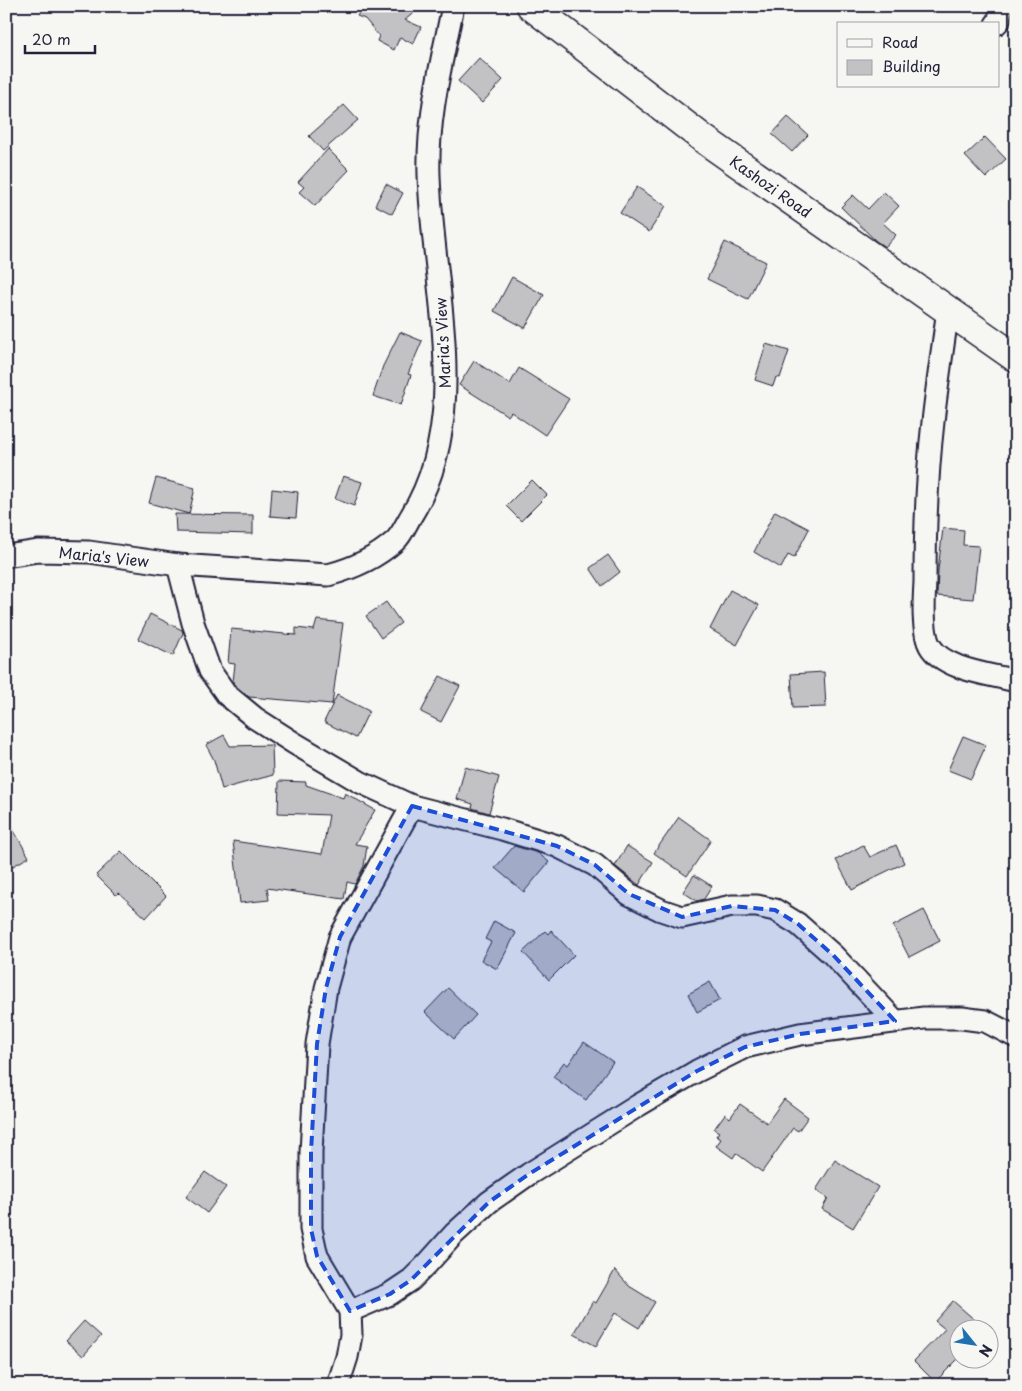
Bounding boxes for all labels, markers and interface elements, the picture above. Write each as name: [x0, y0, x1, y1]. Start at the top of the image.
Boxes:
scale bar: [25, 22, 95, 54]
legend: [837, 22, 1000, 88]
text: 20 m: [32, 27, 71, 50]
text: Road: [882, 30, 918, 53]
text: Building: [882, 54, 941, 77]
street label: Kashozi Road: [725, 149, 817, 223]
street label: Maria's View: [428, 297, 456, 389]
street label: Maria's View: [58, 540, 151, 572]
north arrow: [950, 1318, 1000, 1368]
text: N: [974, 1341, 998, 1361]

